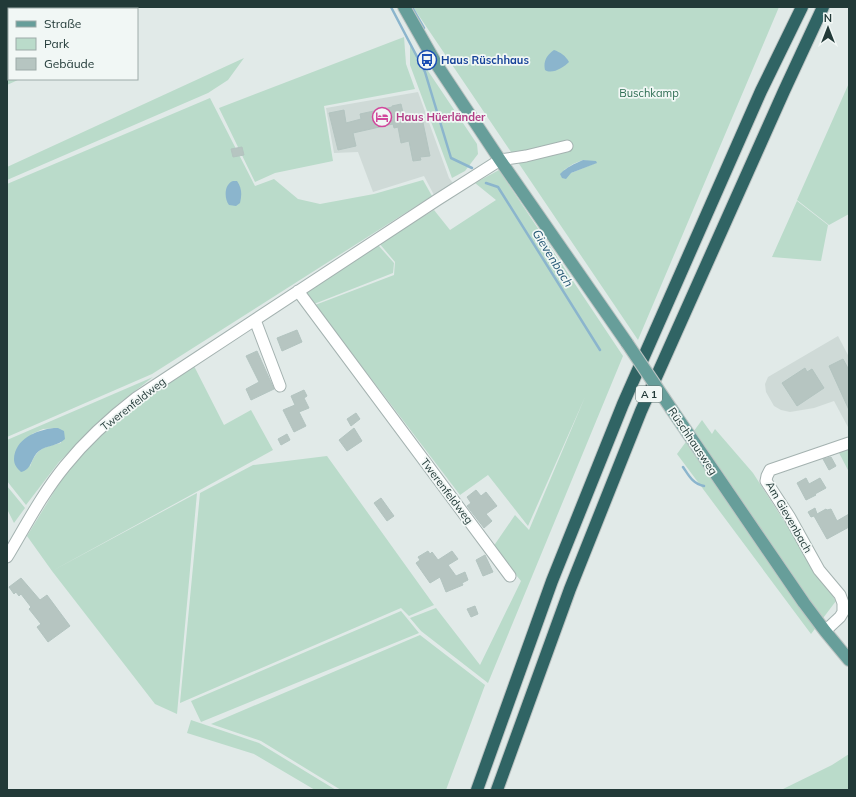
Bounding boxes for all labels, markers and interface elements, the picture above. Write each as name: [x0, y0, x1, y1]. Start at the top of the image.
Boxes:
legend: [8, 8, 138, 80]
north arrow: [808, 8, 848, 48]
text: N: [824, 11, 832, 25]
text: Straße: [44, 16, 81, 31]
text: Park: [44, 36, 70, 51]
bus stop icon: Haus Rüschhaus: [416, 49, 438, 71]
place label: Haus Rüschhaus: [441, 53, 529, 67]
text: Gebäude: [44, 56, 94, 71]
park label: Buschkamp: [619, 86, 679, 100]
hotel icon: Haus Hüerländer: [371, 106, 393, 128]
place label: Haus Hüerländer: [396, 110, 486, 124]
water label: Gievenbach: [529, 226, 577, 290]
street label: Twerenfeldweg: [98, 374, 168, 434]
road number: A 1: [636, 386, 662, 402]
street label: Rüschhausweg: [665, 405, 721, 477]
street label: Twerenfeldweg: [418, 455, 476, 527]
street label: Am Gievenbach: [763, 479, 815, 555]

